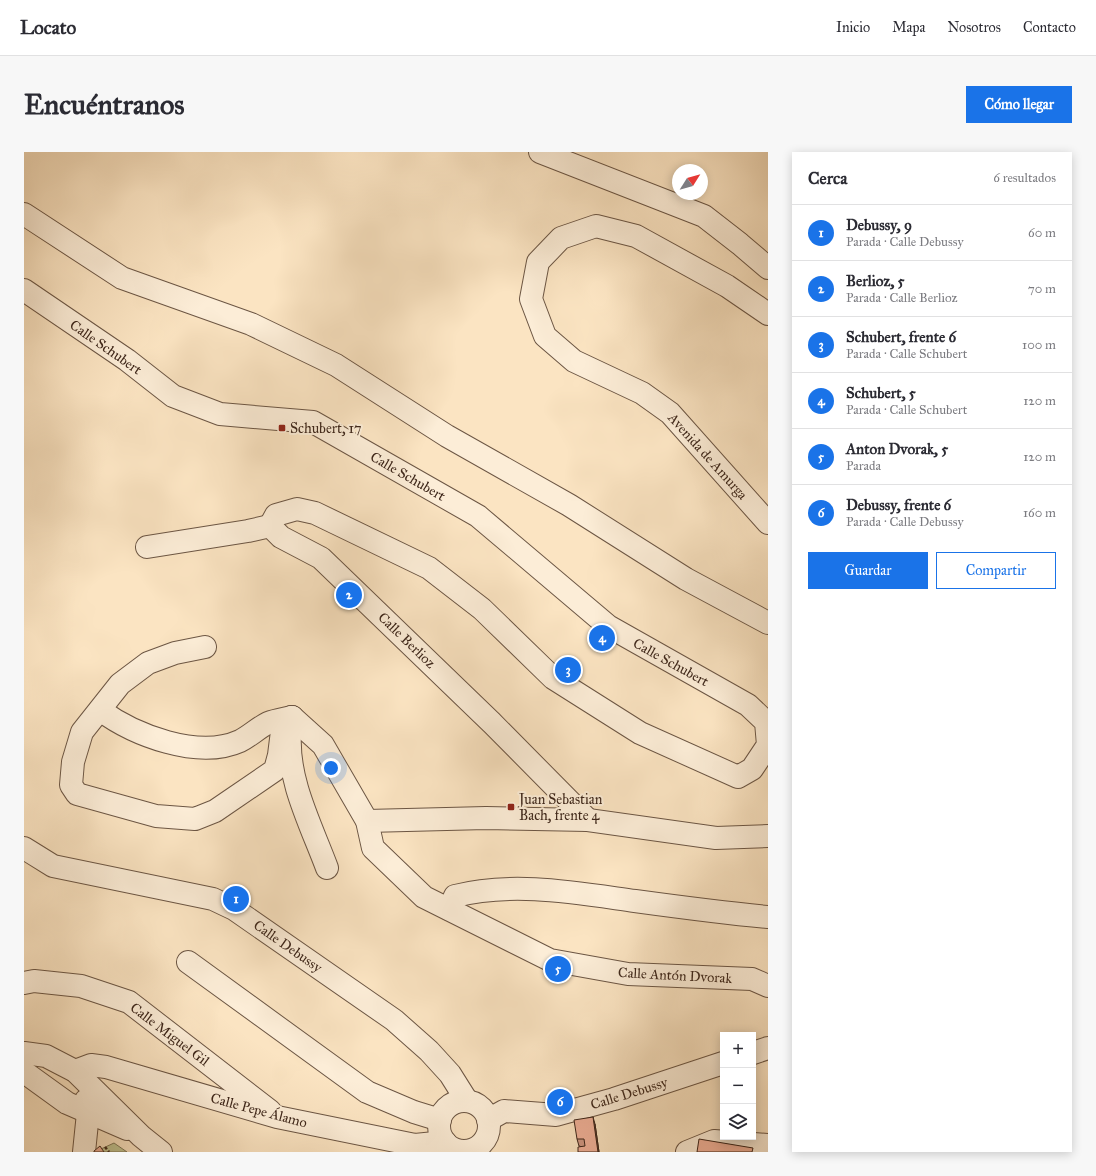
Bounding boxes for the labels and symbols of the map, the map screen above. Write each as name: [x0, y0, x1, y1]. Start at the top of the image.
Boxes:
north arrow: [672, 164, 708, 200]
street label: Calle Schubert: [67, 316, 145, 378]
street label: Avenida de Amurga: [664, 409, 751, 503]
place label: Schubert, 17: [290, 420, 362, 437]
marker: Schubert, 17: [277, 423, 287, 433]
street label: Calle Schubert: [367, 448, 448, 505]
pin: 2: [336, 580, 362, 610]
street label: Calle Berlioz: [374, 609, 439, 672]
pin: 4: [589, 623, 615, 653]
street label: Calle Schubert: [630, 635, 712, 690]
pin: 3: [555, 655, 581, 685]
your location: [321, 758, 341, 778]
place label: Juan Sebastian Bach, frente 4: [517, 791, 603, 824]
marker: Juan Sebastian Bach, frente 4: [506, 802, 516, 812]
pin: 1: [223, 884, 249, 914]
street label: Calle Debussy: [250, 917, 326, 976]
pin: 5: [545, 954, 571, 984]
street label: Calle Antón Dvorak: [618, 964, 733, 987]
street label: Calle Miguel Gil: [127, 999, 213, 1070]
street label: Calle Debussy: [589, 1074, 670, 1113]
pin: 6: [547, 1087, 573, 1117]
street label: Calle Pepe Álamo: [209, 1088, 309, 1132]

